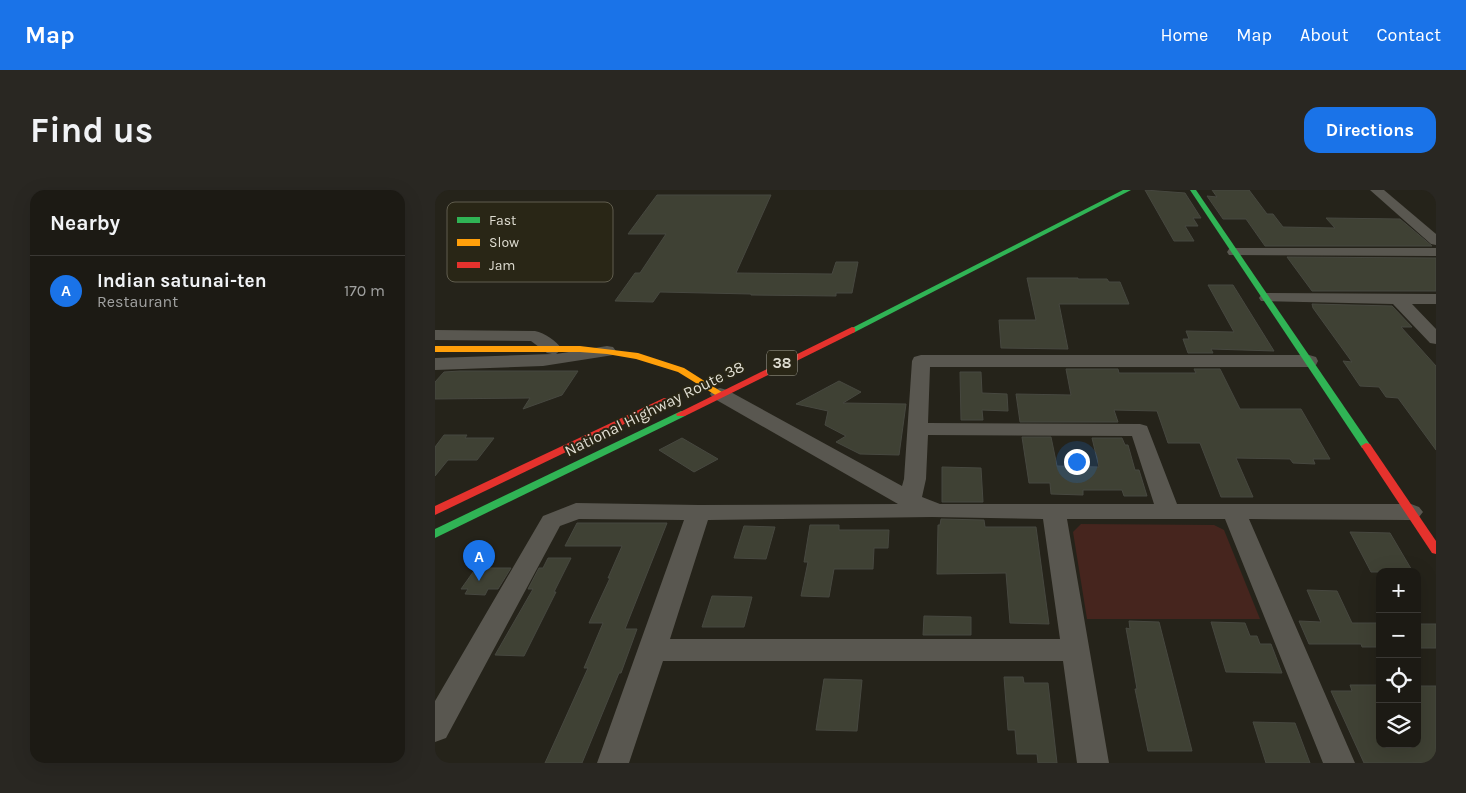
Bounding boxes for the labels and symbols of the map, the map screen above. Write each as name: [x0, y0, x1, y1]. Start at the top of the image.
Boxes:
legend: [447, 202, 613, 282]
text: Fast: [489, 212, 516, 229]
text: Slow: [489, 234, 519, 251]
text: Jam: [489, 257, 515, 274]
road number: 38: [767, 350, 797, 376]
street label: National Highway Route 38: [561, 357, 747, 460]
your location: [1064, 449, 1090, 475]
pin: A: [463, 540, 495, 581]

